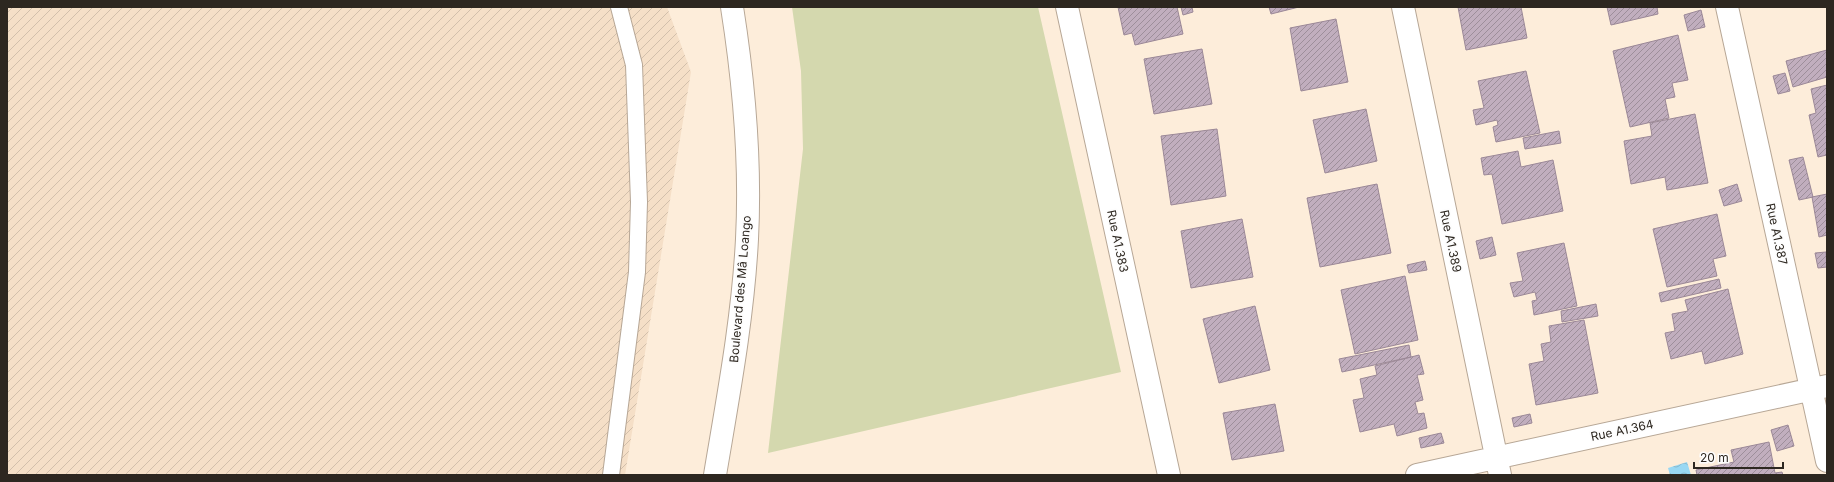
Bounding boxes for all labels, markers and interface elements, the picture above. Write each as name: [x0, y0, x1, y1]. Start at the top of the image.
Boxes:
street label: Rue A1.387: [1763, 202, 1791, 266]
street label: Rue A1.383: [1104, 208, 1132, 274]
street label: Rue A1.389: [1437, 208, 1465, 274]
street label: Boulevard des Mâ Loango: [726, 215, 754, 363]
street label: Rue A1.364: [1589, 416, 1655, 444]
scale bar: [1694, 444, 1783, 470]
text: 20 m: [1700, 450, 1729, 465]

